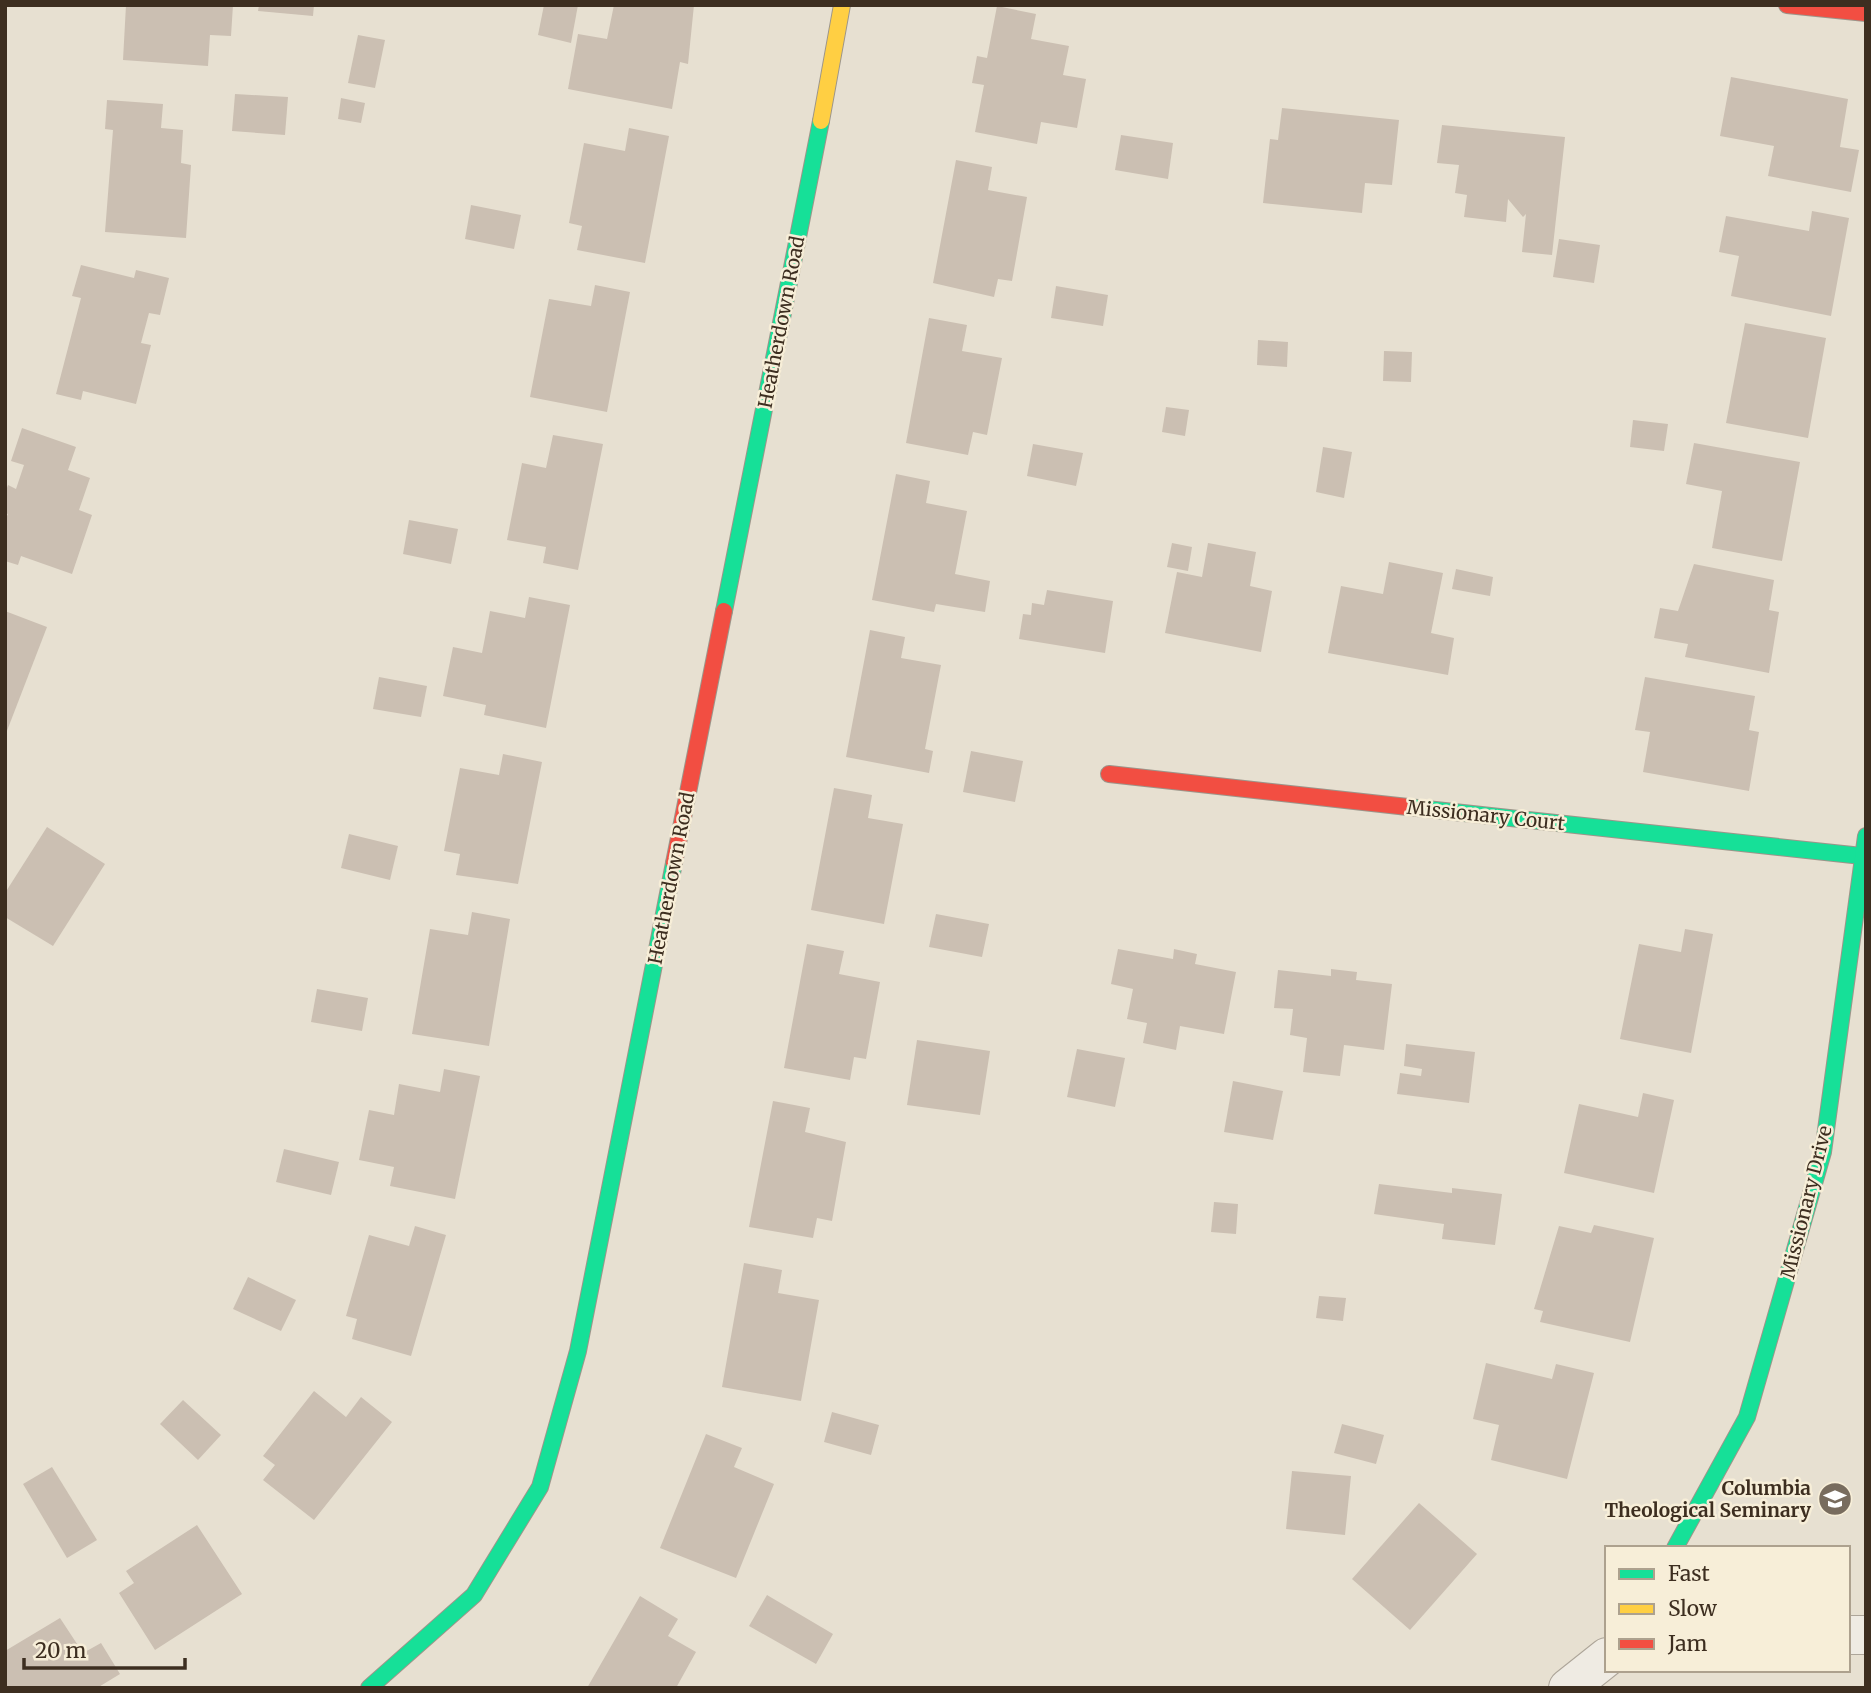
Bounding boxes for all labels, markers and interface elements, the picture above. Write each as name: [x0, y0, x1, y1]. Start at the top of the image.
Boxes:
street label: Heatherdown Road: [753, 234, 809, 410]
street label: Heatherdown Road: [643, 790, 699, 966]
street label: Missionary Court: [1406, 795, 1567, 835]
street label: Missionary Drive: [1775, 1123, 1837, 1281]
place label: Columbia Theological Seminary: [1604, 1476, 1812, 1522]
school or university icon: Columbia Theological Seminary: [1816, 1480, 1854, 1518]
legend: [1605, 1546, 1850, 1672]
text: Fast: [1668, 1560, 1710, 1587]
text: Slow: [1668, 1595, 1717, 1622]
scale bar: [24, 1626, 186, 1670]
text: Jam: [1667, 1630, 1707, 1657]
text: 20 m: [35, 1637, 87, 1664]

